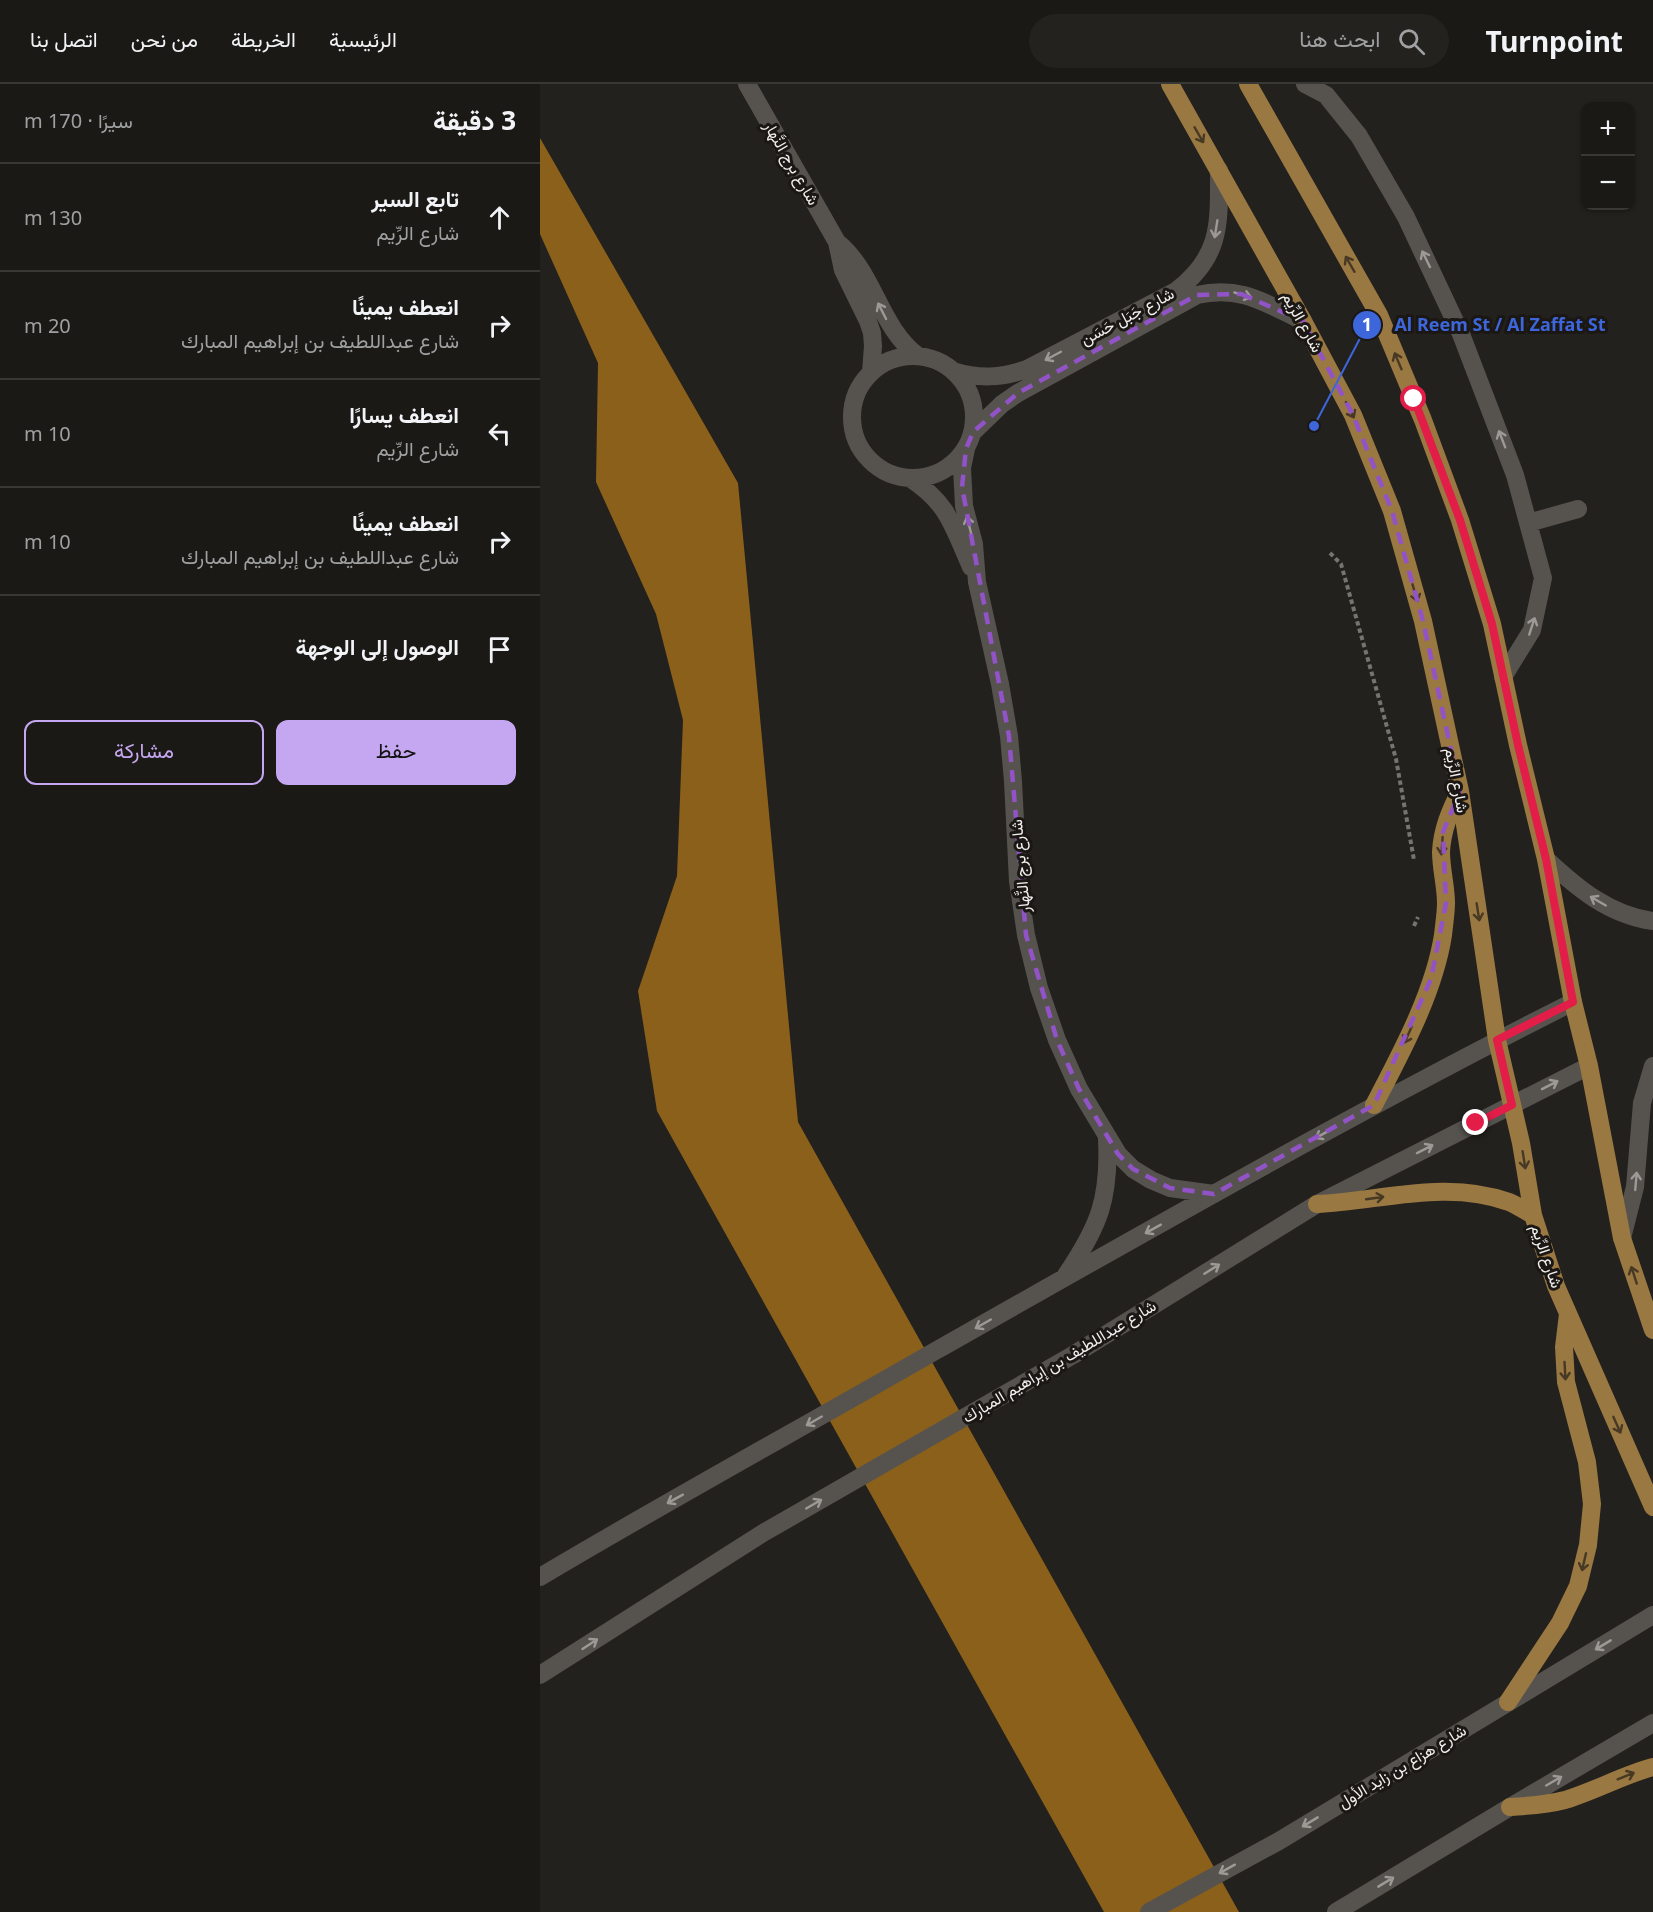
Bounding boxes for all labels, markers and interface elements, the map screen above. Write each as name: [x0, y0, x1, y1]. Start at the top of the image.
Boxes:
search box: [1029, 14, 1449, 68]
text: Turnpoint: [1485, 22, 1623, 60]
text: ابحث هنا: [1299, 23, 1380, 53]
text: اتصل بنا: [30, 25, 98, 53]
text: من نحن: [131, 25, 198, 53]
text: الخريطة: [231, 25, 296, 53]
text: الرئيسية: [329, 25, 397, 53]
icon: search: [1395, 25, 1428, 58]
text: 3 دقيقة: [433, 102, 516, 138]
map controls: [1581, 102, 1635, 210]
button: +: [1581, 102, 1635, 156]
text: سيرًا · 170 m: [24, 107, 133, 134]
street label: شارع برج النَّهار: [758, 116, 825, 209]
one-way arrow: [1193, 126, 1205, 143]
button: −: [1581, 156, 1635, 210]
text: تابع السير: [371, 183, 459, 213]
icon: ahead: [483, 201, 516, 234]
text: 130 m: [24, 204, 82, 231]
one-way arrow: [1211, 218, 1222, 238]
text: شارع الرِّيم: [377, 219, 459, 246]
one-way arrow: [1419, 251, 1431, 269]
one-way arrow: [1344, 256, 1356, 273]
street label: شارع جَبَل حَسَن: [1076, 282, 1178, 351]
street label: شارع الرِّيم: [1277, 288, 1329, 357]
one-way arrow: [1233, 290, 1252, 302]
text: انعطف يمينًا: [352, 291, 459, 321]
one-way arrow: [876, 302, 888, 320]
callout: Al Reem St / Al Zaffat St: [1352, 307, 1618, 343]
icon: right: [483, 309, 516, 342]
text: 20 m: [24, 312, 71, 339]
text: 1: [1362, 312, 1372, 336]
text: Al Reem St / Al Zaffat St: [1394, 312, 1606, 336]
text: شارع عبداللطيف بن إبراهيم المبارك: [181, 327, 459, 354]
one-way arrow: [1044, 351, 1062, 362]
one-way arrow: [1392, 352, 1403, 371]
route start: [1400, 385, 1426, 411]
text: انعطف يسارًا: [349, 399, 459, 429]
one-way arrow: [1344, 400, 1356, 418]
icon: left: [483, 417, 516, 450]
text: 10 m: [24, 420, 71, 447]
one-way arrow: [1495, 430, 1506, 449]
text: شارع الرِّيم: [377, 435, 459, 462]
text: انعطف يمينًا: [352, 507, 459, 537]
one-way arrow: [963, 515, 975, 534]
icon: right: [483, 525, 516, 558]
text: 10 m: [24, 528, 71, 555]
text: شارع عبداللطيف بن إبراهيم المبارك: [181, 543, 459, 570]
one-way arrow: [1410, 583, 1421, 602]
one-way arrow: [1527, 617, 1538, 636]
text: الوصول إلى الوجهة: [295, 631, 459, 661]
icon: arrive: [483, 633, 516, 666]
button: مشاركة: [24, 720, 264, 785]
button: حفظ: [276, 720, 516, 785]
street label: شارع الرِّيم: [1439, 746, 1474, 815]
street label: شارع برج النَّهار: [1005, 818, 1036, 915]
one-way arrow: [1436, 836, 1447, 856]
one-way arrow: [1590, 895, 1607, 907]
one-way arrow: [1472, 901, 1483, 921]
one-way arrow: [1402, 1025, 1414, 1043]
one-way arrow: [1541, 1079, 1559, 1090]
route end: [1462, 1109, 1488, 1135]
one-way arrow: [1315, 1128, 1332, 1140]
one-way arrow: [1416, 1142, 1434, 1154]
one-way arrow: [1519, 1150, 1530, 1169]
one-way arrow: [1630, 1172, 1641, 1192]
one-way arrow: [1364, 1192, 1384, 1203]
street label: شارع الرِّيم: [1525, 1221, 1568, 1291]
one-way arrow: [1145, 1223, 1162, 1235]
one-way arrow: [1203, 1262, 1220, 1274]
one-way arrow: [1628, 1266, 1639, 1285]
street label: شارع عبداللطيف بن إبراهيم المبارك: [958, 1294, 1160, 1429]
one-way arrow: [975, 1319, 992, 1331]
one-way arrow: [1560, 1360, 1571, 1380]
one-way arrow: [806, 1415, 823, 1427]
one-way arrow: [1612, 1416, 1624, 1434]
one-way arrow: [667, 1494, 684, 1506]
one-way arrow: [805, 1497, 822, 1509]
one-way arrow: [1577, 1552, 1589, 1571]
one-way arrow: [581, 1638, 598, 1650]
one-way arrow: [1595, 1640, 1612, 1652]
street label: شارع هزاع بن زايد الأول: [1334, 1719, 1471, 1814]
one-way arrow: [1616, 1770, 1634, 1781]
one-way arrow: [1545, 1775, 1562, 1787]
one-way arrow: [1302, 1816, 1319, 1828]
one-way arrow: [1219, 1864, 1237, 1875]
one-way arrow: [1378, 1875, 1395, 1888]

